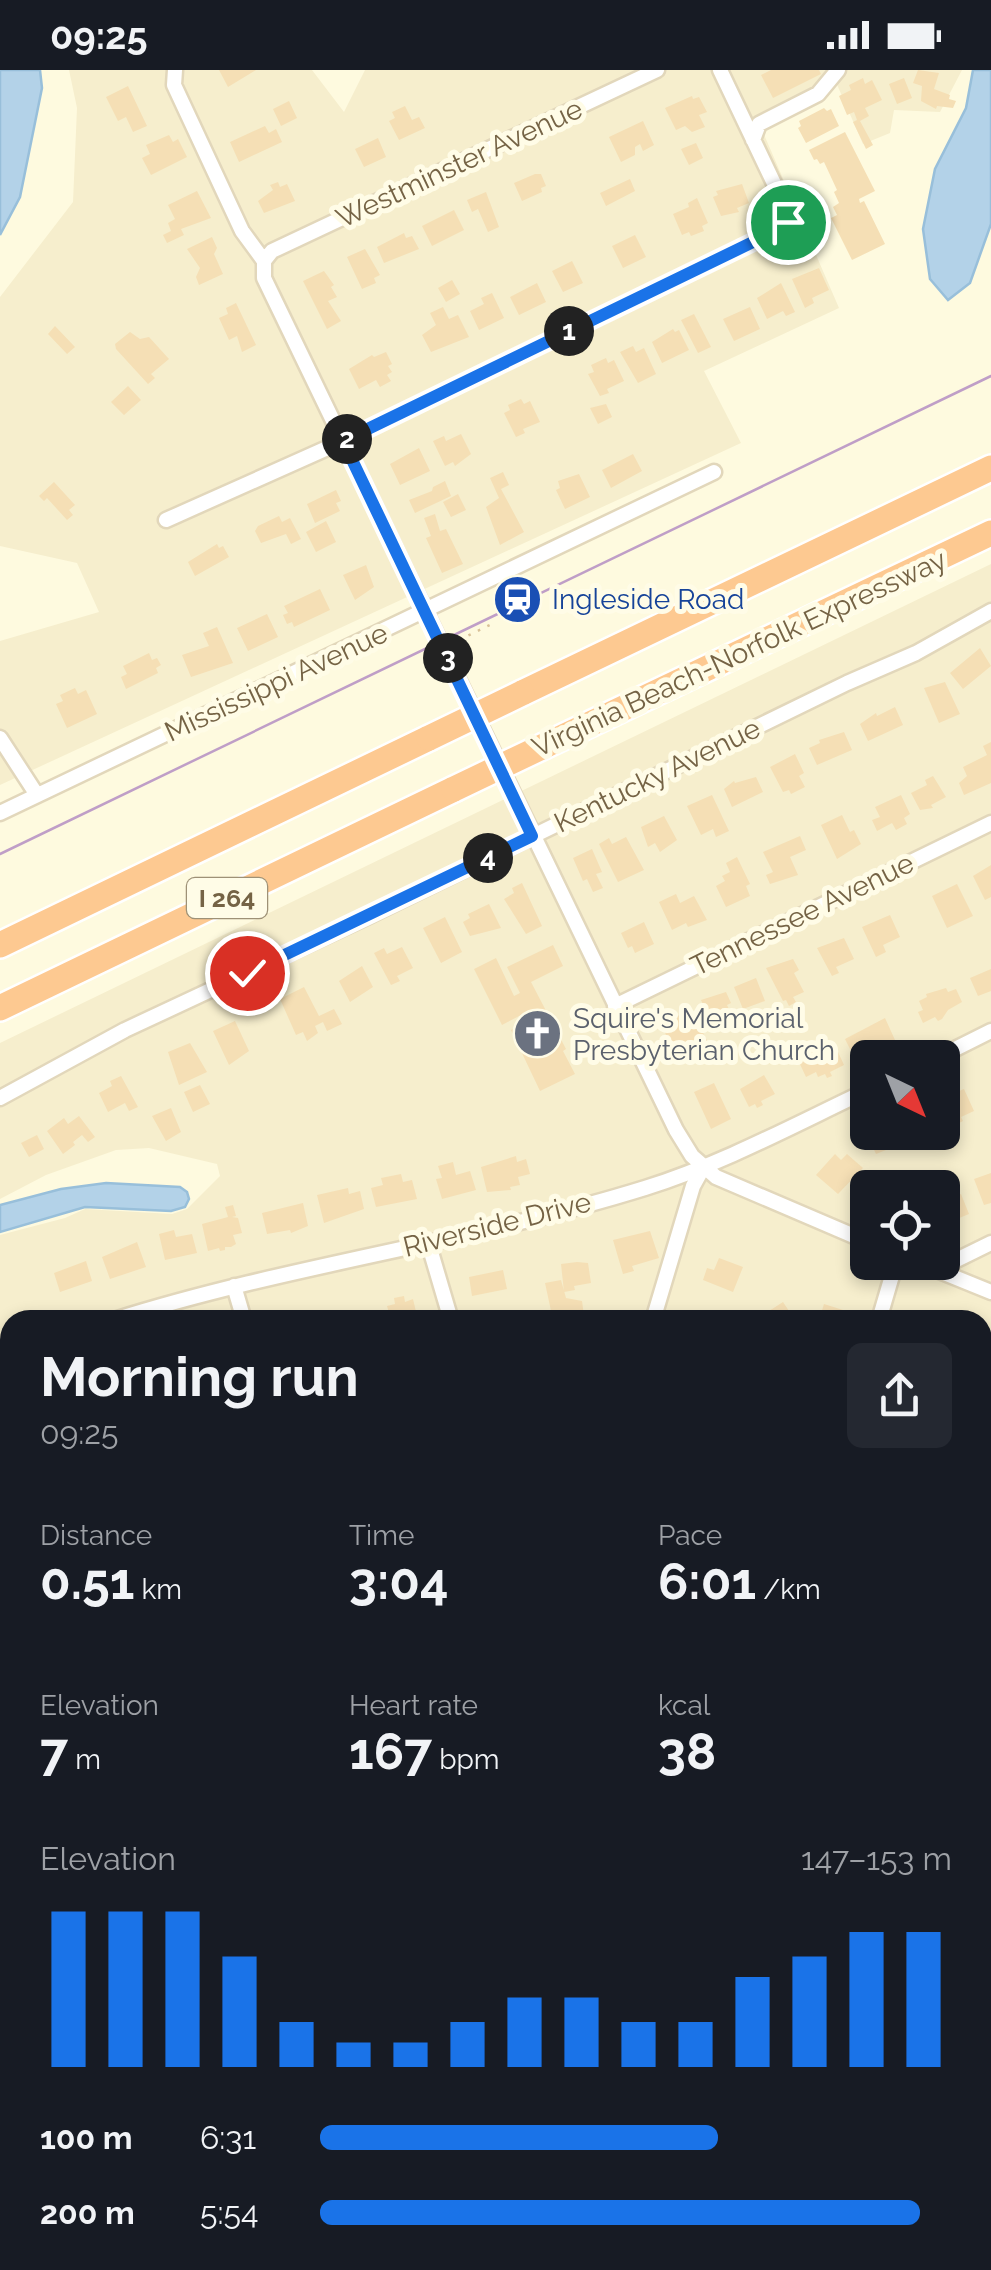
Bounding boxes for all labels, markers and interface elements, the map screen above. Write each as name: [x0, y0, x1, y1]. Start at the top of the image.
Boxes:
text: 09:25: [50, 13, 148, 58]
street label: Westminster Avenue: [331, 92, 588, 235]
pin: [746, 180, 831, 265]
icon: arrive: [761, 195, 816, 250]
pin: 1: [544, 306, 594, 356]
text: 1: [562, 314, 576, 347]
pin: 2: [322, 414, 372, 464]
text: 2: [339, 422, 355, 455]
street label: Virginia Beach-Norfolk Expressway: [527, 543, 951, 764]
station icon: Ingleside Road: [491, 573, 543, 625]
place label: Ingleside Road: [552, 583, 744, 616]
street label: Mississippi Avenue: [160, 616, 393, 749]
pin: 3: [423, 633, 473, 683]
text: 3: [440, 641, 456, 674]
street label: Kentucky Avenue: [549, 711, 766, 840]
pin: 4: [463, 833, 513, 883]
text: 4: [480, 841, 496, 874]
street label: Tennessee Avenue: [685, 846, 919, 983]
road number: I 264: [187, 878, 267, 918]
pin: [205, 931, 290, 1016]
icon: check: [220, 946, 275, 1001]
place label: Squire's Memorial Presbyterian Church: [573, 1002, 835, 1067]
church icon: Squire's Memorial Presbyterian Church: [512, 1008, 564, 1060]
north arrow: [850, 1040, 960, 1150]
map controls: [850, 1040, 960, 1280]
button: locate: [850, 1170, 960, 1280]
street label: Riverside Drive: [400, 1185, 594, 1264]
button: share: [847, 1343, 952, 1448]
text: Morning run: [40, 1344, 359, 1409]
text: 09:25: [40, 1414, 118, 1451]
text: Distance: [40, 1519, 152, 1552]
text: Time: [349, 1519, 414, 1552]
text: Pace: [658, 1519, 722, 1552]
text: 0.51: [40, 1552, 134, 1611]
text: 3:04: [349, 1552, 449, 1611]
text: 6:01: [658, 1552, 756, 1611]
text: km: [134, 1573, 182, 1606]
text: /km: [756, 1573, 821, 1606]
text: Elevation: [40, 1689, 159, 1722]
text: Heart rate: [349, 1689, 478, 1722]
text: kcal: [658, 1689, 710, 1722]
text: 7: [40, 1722, 68, 1781]
text: 167: [349, 1722, 432, 1781]
text: 38: [658, 1722, 716, 1781]
text: m: [68, 1743, 101, 1776]
text: bpm: [432, 1743, 500, 1776]
text: Elevation: [40, 1840, 176, 1877]
text: 147–153 m: [801, 1840, 952, 1877]
text: 100 m: [40, 2119, 133, 2156]
text: 6:31: [200, 2119, 256, 2156]
text: 200 m: [40, 2194, 135, 2231]
text: 5:54: [200, 2194, 258, 2231]

